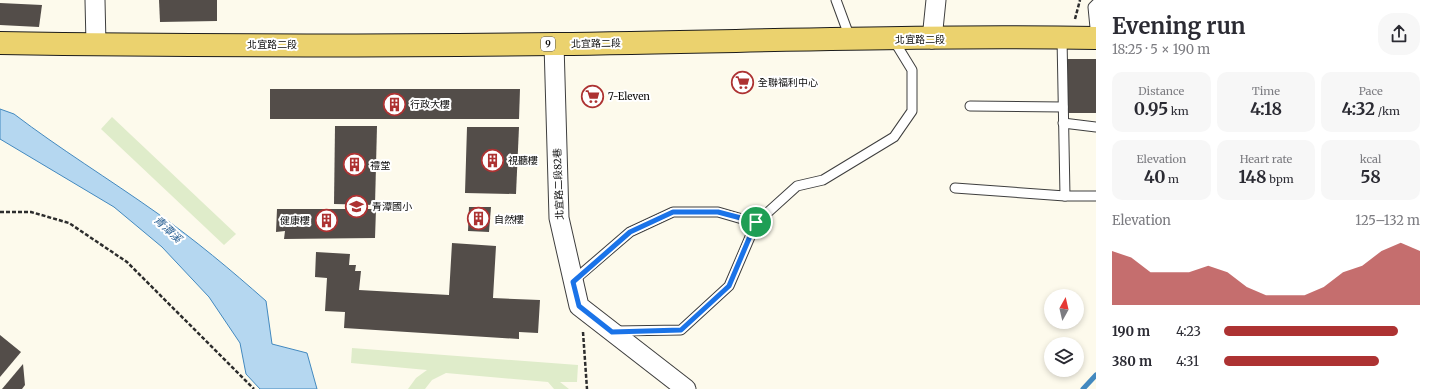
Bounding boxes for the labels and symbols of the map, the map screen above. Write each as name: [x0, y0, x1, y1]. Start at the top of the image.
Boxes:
street label: 北宜路二段: [895, 33, 945, 46]
road number: 9: [541, 37, 555, 51]
street label: 北宜路二段: [571, 37, 621, 50]
street label: 北宜路二段: [247, 38, 297, 51]
supermarket icon: 全聯福利中心: [729, 69, 755, 95]
place label: 全聯福利中心: [758, 76, 818, 89]
supermarket icon: 7-Eleven: [579, 83, 605, 109]
place label: 7-Eleven: [608, 90, 650, 103]
building icon: 行政大樓: [382, 91, 408, 117]
place label: 行政大樓: [410, 98, 450, 111]
building icon: 視聽樓: [479, 147, 505, 173]
street label: 北宜路二段82巷: [551, 148, 566, 220]
building icon: 禮堂: [342, 152, 368, 178]
place label: 視聽樓: [508, 154, 538, 167]
place label: 禮堂: [370, 159, 390, 172]
school or university icon: 青潭國小: [343, 193, 369, 219]
place label: 青潭國小: [372, 200, 412, 213]
pin: [739, 205, 773, 239]
building icon: 自然樓: [466, 206, 492, 232]
building icon: 健康樓: [313, 207, 339, 233]
water label: 青潭溪: [151, 213, 186, 247]
place label: 自然樓: [494, 213, 524, 226]
place label: 健康樓: [280, 214, 310, 227]
north arrow: [1044, 289, 1084, 329]

